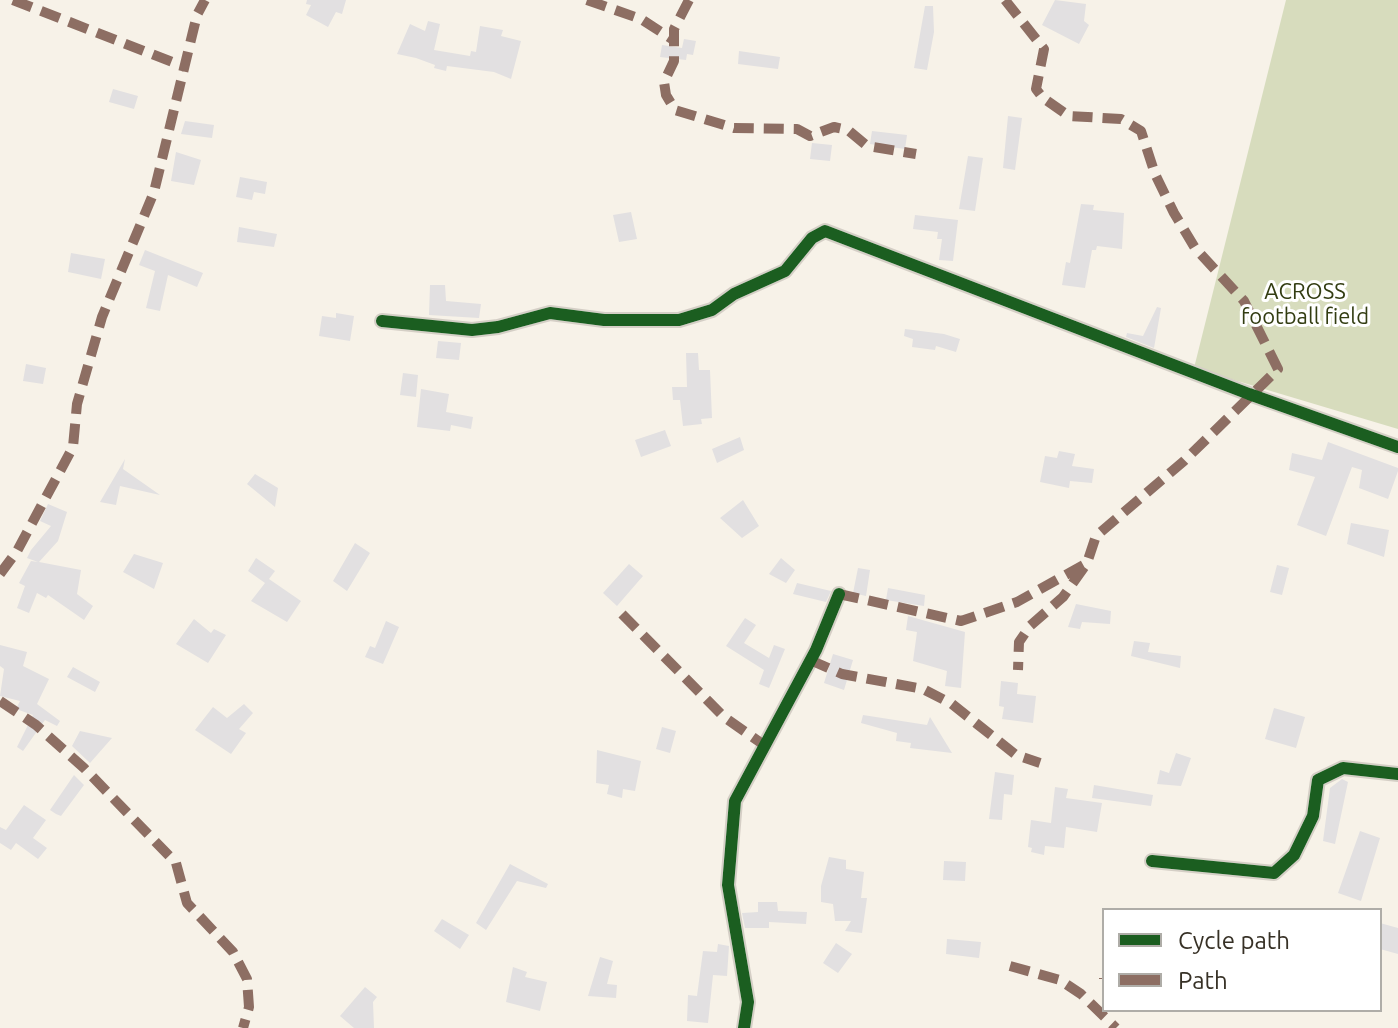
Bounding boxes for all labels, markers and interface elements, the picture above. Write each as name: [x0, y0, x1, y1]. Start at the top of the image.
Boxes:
park label: ACROSS football field: [1241, 279, 1369, 330]
legend: [1102, 908, 1382, 1012]
text: Cycle path: [1178, 927, 1290, 954]
text: Path: [1178, 967, 1228, 994]

